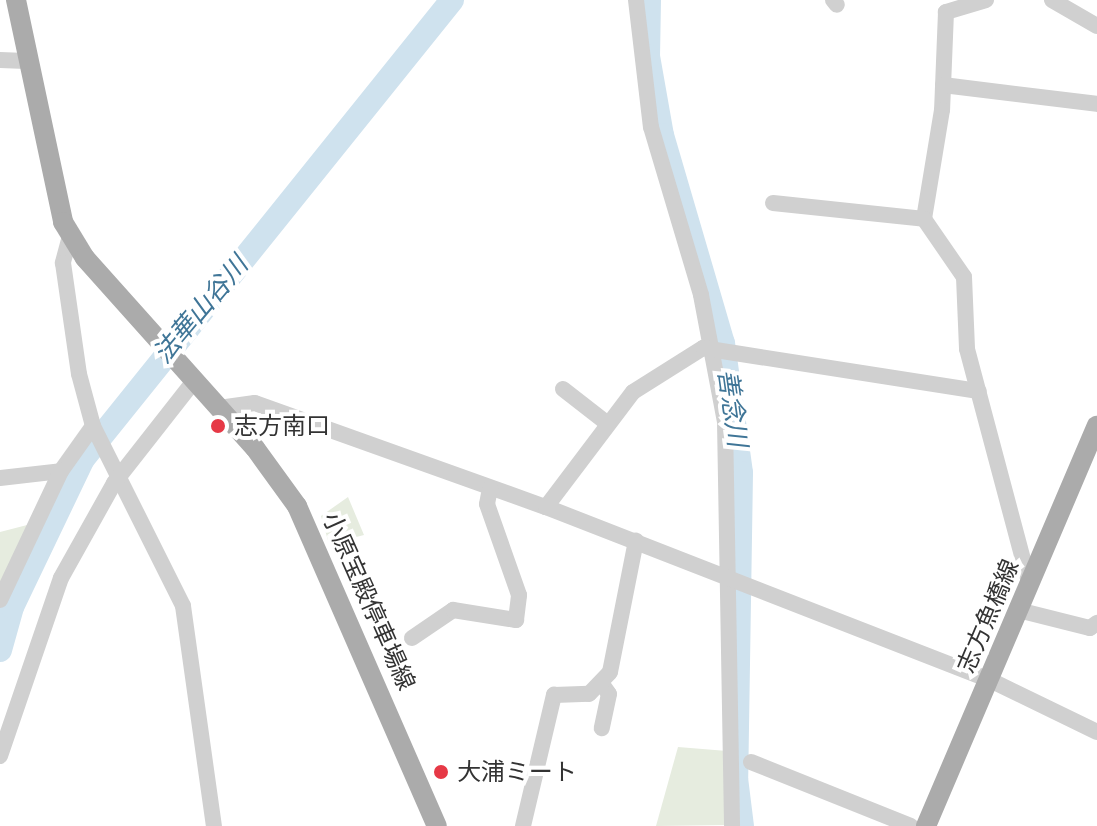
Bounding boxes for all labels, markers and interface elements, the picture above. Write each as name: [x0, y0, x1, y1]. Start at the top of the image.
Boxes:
water label: 法華山谷川: [147, 250, 255, 370]
water label: 善念川: [711, 367, 753, 449]
place label: 志方南口: [234, 412, 330, 440]
marker: 志方南口: [209, 417, 227, 435]
street label: 小原宝殿停車場線: [317, 507, 421, 695]
street label: 志方魚橋線: [951, 555, 1025, 677]
place label: 大浦ミート: [457, 758, 577, 786]
marker: 大浦ミート: [432, 763, 450, 781]

